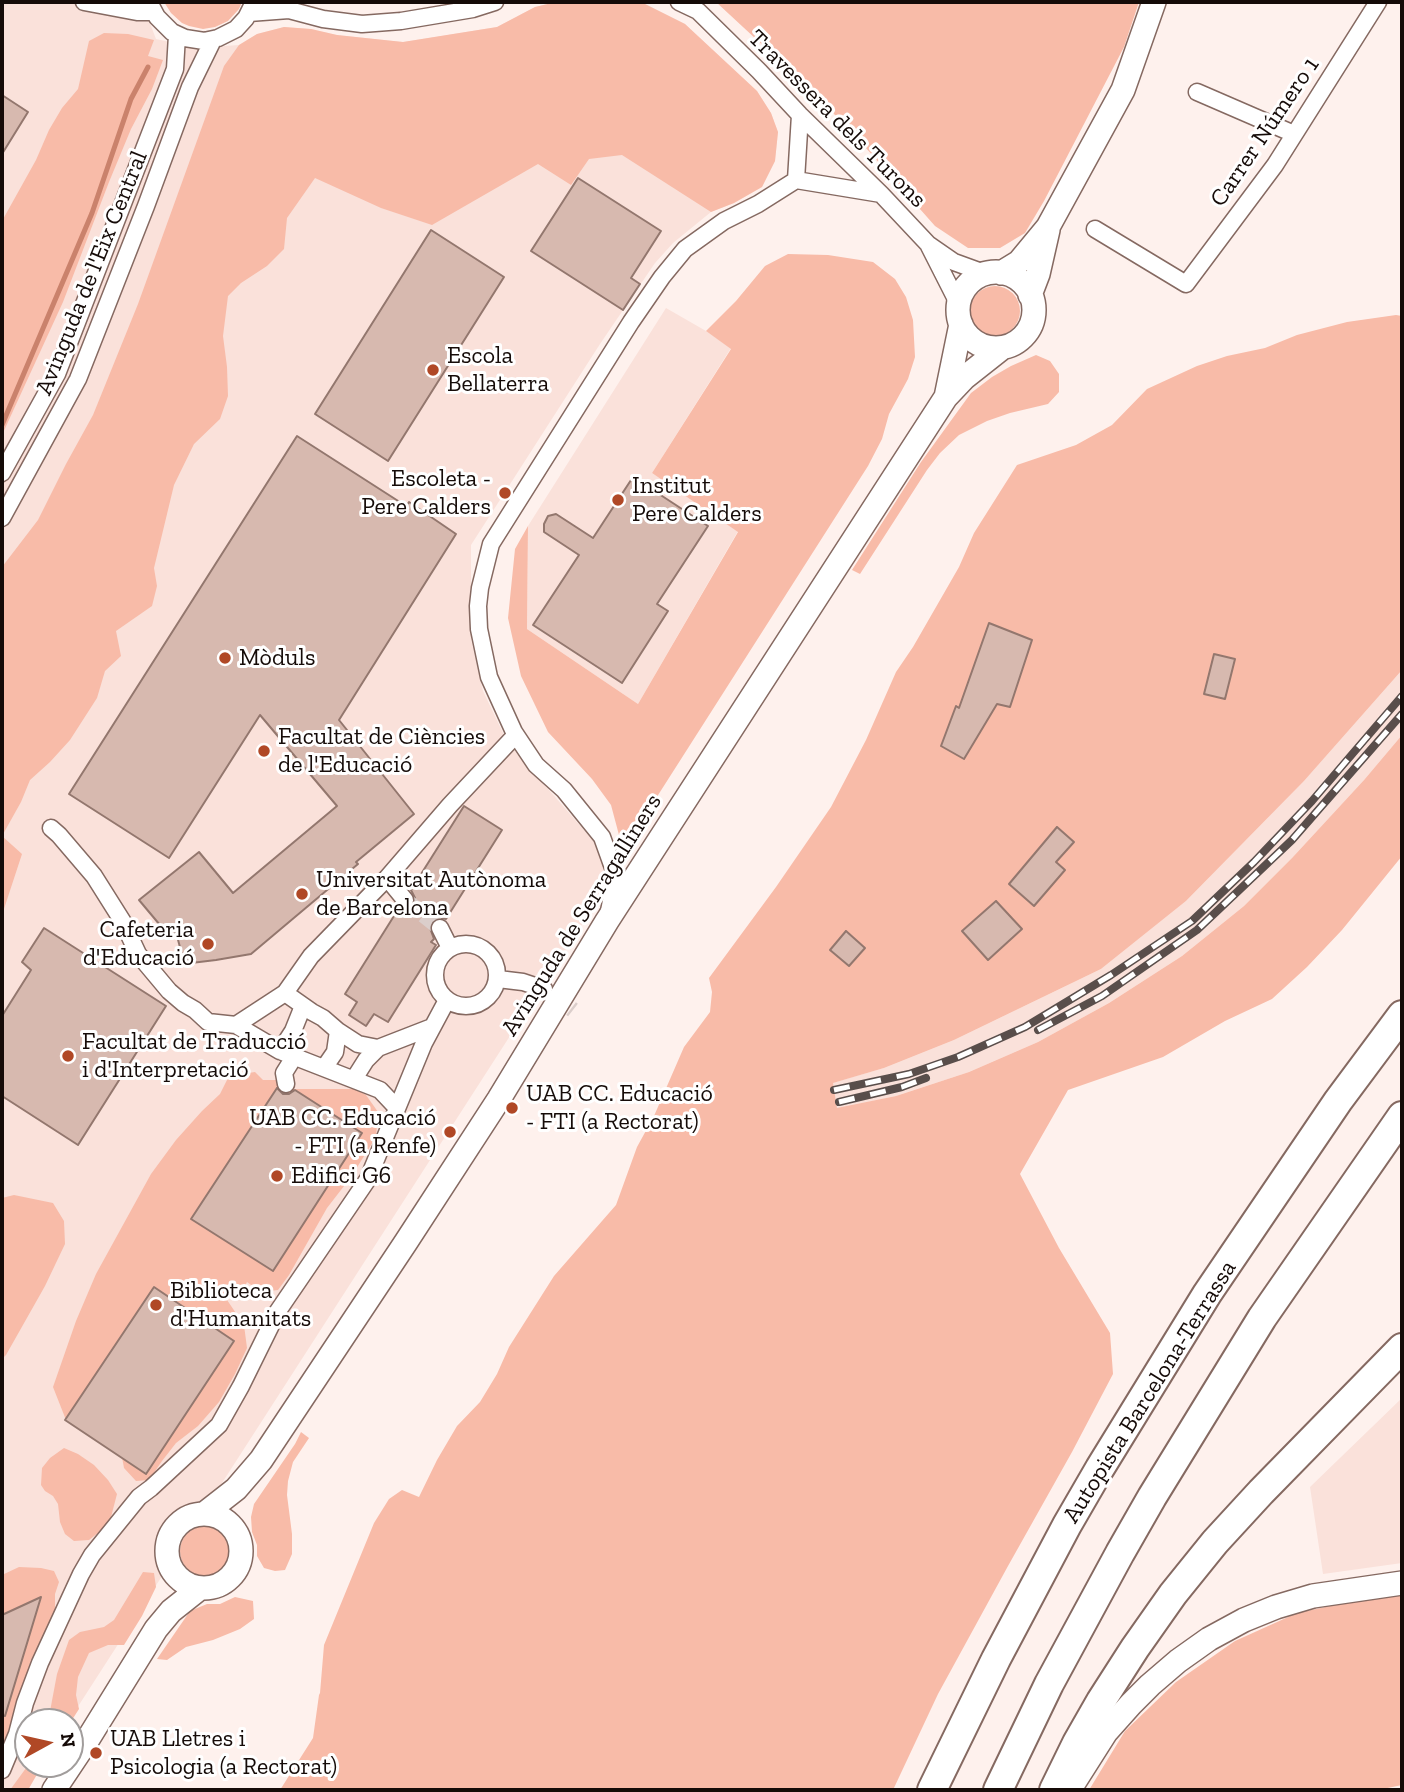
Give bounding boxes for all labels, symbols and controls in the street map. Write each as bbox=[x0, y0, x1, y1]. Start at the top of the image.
street label: Travessera dels Turons bbox=[742, 24, 932, 214]
street label: Carrer Número 1 bbox=[1204, 52, 1326, 212]
street label: Avinguda de l'Eix Central bbox=[30, 147, 154, 399]
place label: Escola Bellaterra bbox=[447, 342, 549, 398]
marker: Escola Bellaterra bbox=[425, 362, 441, 378]
place label: Escoleta - Pere Calders bbox=[361, 465, 491, 521]
place label: Institut Pere Calders bbox=[632, 472, 762, 528]
marker: Escoleta - Pere Calders bbox=[497, 485, 513, 501]
marker: Institut Pere Calders bbox=[610, 492, 626, 508]
place label: Mòduls bbox=[239, 644, 315, 672]
marker: Mòduls bbox=[217, 650, 233, 666]
place label: Facultat de Ciències de l'Educació bbox=[278, 723, 485, 779]
marker: Facultat de Ciències de l'Educació bbox=[256, 743, 272, 759]
street label: Avinguda de Serragalliners bbox=[496, 789, 668, 1041]
place label: Universitat Autònoma de Barcelona bbox=[316, 866, 546, 922]
marker: Universitat Autònoma de Barcelona bbox=[294, 886, 310, 902]
place label: Cafeteria d'Educació bbox=[83, 916, 194, 972]
marker: Cafeteria d'Educació bbox=[200, 936, 216, 952]
place label: Facultat de Traducció i d'Interpretació bbox=[82, 1028, 306, 1084]
marker: Facultat de Traducció i d'Interpretació bbox=[60, 1048, 76, 1064]
place label: UAB CC. Educació - FTI (a Rectorat) bbox=[526, 1080, 713, 1136]
marker: UAB CC. Educació - FTI (a Rectorat) bbox=[504, 1100, 520, 1116]
place label: UAB CC. Educació - FTI (a Renfe) bbox=[249, 1104, 436, 1160]
marker: UAB CC. Educació - FTI (a Renfe) bbox=[442, 1124, 458, 1140]
place label: Edifici G6 bbox=[291, 1162, 391, 1190]
marker: Edifici G6 bbox=[269, 1168, 285, 1184]
street label: Autopista Barcelona-Terrassa bbox=[1057, 1255, 1243, 1529]
place label: Biblioteca d'Humanitats bbox=[170, 1277, 311, 1333]
marker: Biblioteca d'Humanitats bbox=[148, 1297, 164, 1313]
north arrow bbox=[14, 1708, 84, 1778]
place label: UAB Lletres i Psicologia (a Rectorat) bbox=[110, 1725, 337, 1781]
text: N bbox=[56, 1732, 81, 1749]
marker: UAB Lletres i Psicologia (a Rectorat) bbox=[88, 1745, 104, 1761]

